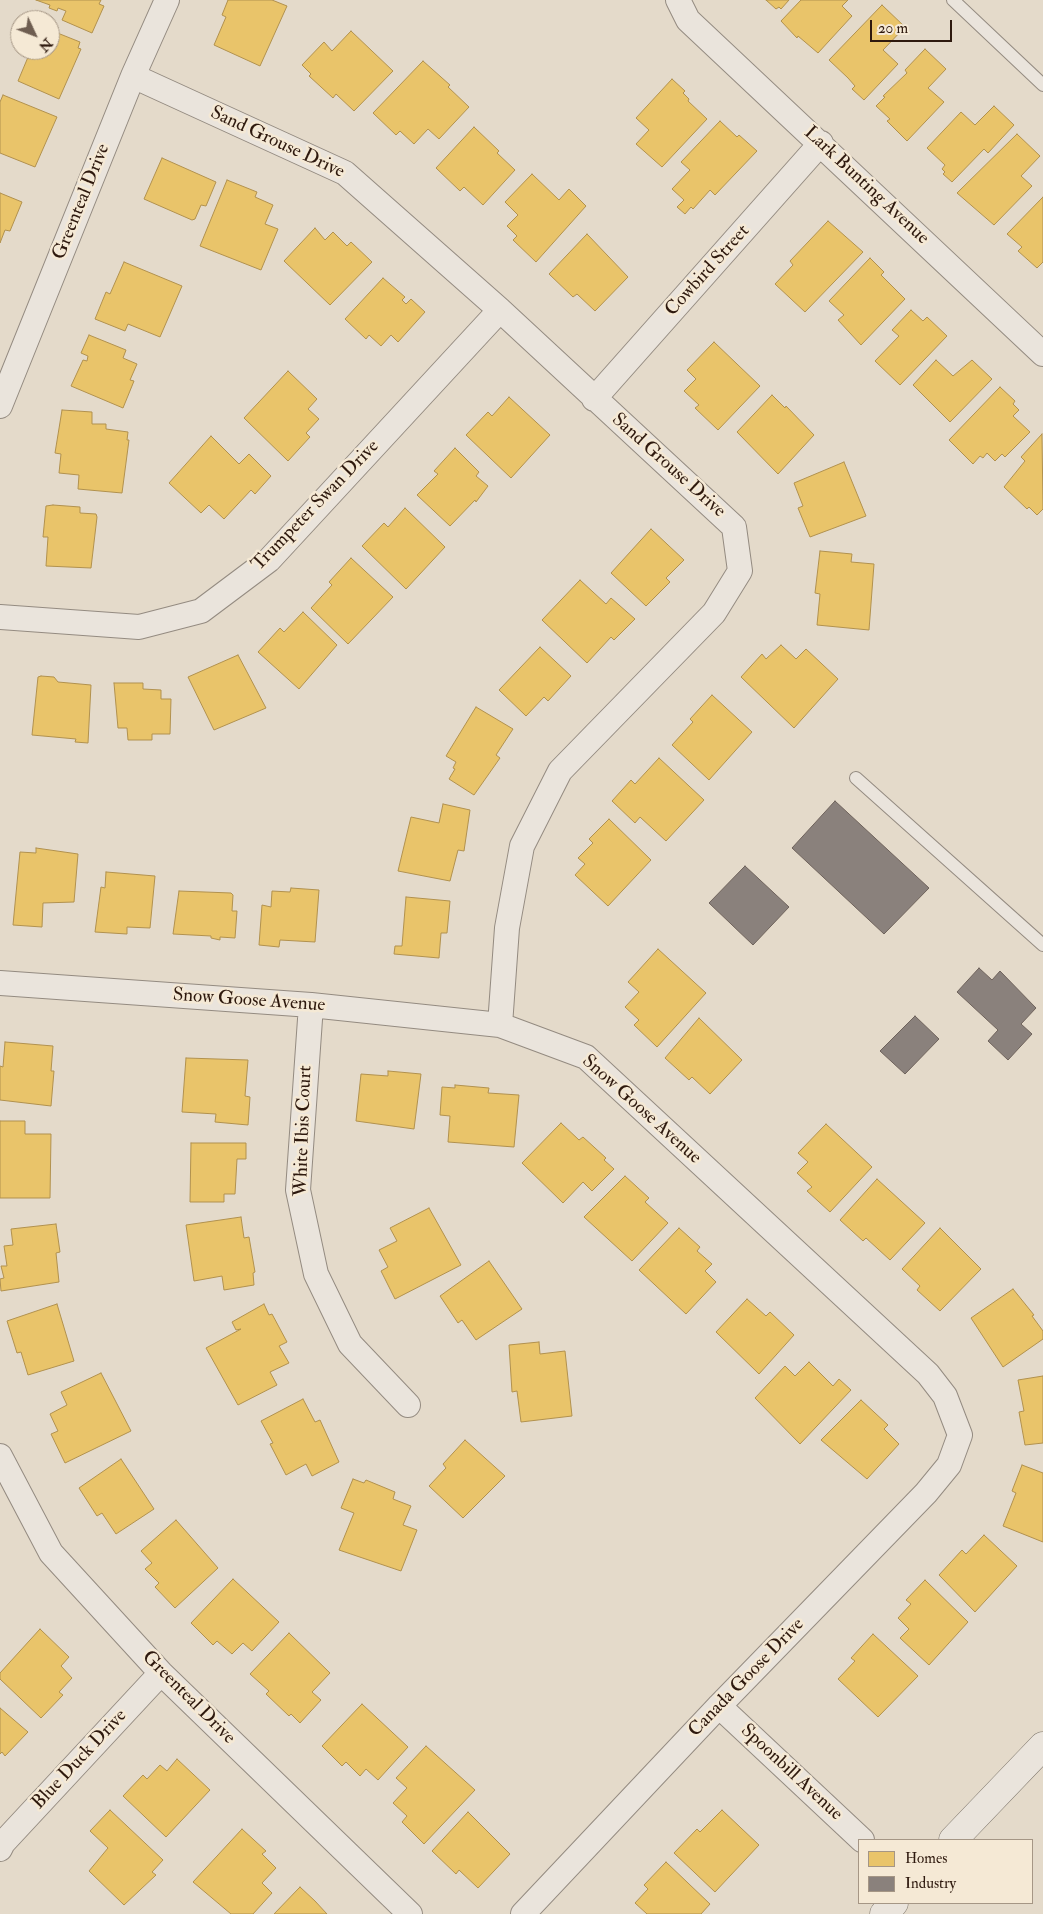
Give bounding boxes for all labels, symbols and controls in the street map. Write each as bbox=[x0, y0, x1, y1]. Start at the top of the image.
north arrow bbox=[10, 10, 60, 60]
scale bar bbox=[873, 10, 956, 42]
text: 20 m bbox=[878, 19, 908, 38]
text: N bbox=[35, 34, 56, 55]
street label: Sand Grouse Drive bbox=[206, 102, 348, 184]
street label: Lark Bunting Avenue bbox=[799, 122, 933, 250]
street label: Greenteal Drive bbox=[48, 141, 116, 263]
street label: Cowbird Street bbox=[661, 221, 755, 321]
street label: Sand Grouse Drive bbox=[606, 409, 730, 523]
street label: Trumpeter Swan Drive bbox=[248, 436, 384, 576]
street label: Snow Goose Avenue bbox=[172, 984, 326, 1018]
street label: Snow Goose Avenue bbox=[577, 1050, 705, 1170]
street label: White Ibis Court bbox=[290, 1065, 318, 1197]
street label: Canada Goose Drive bbox=[684, 1614, 810, 1742]
street label: Greenteal Drive bbox=[137, 1647, 239, 1749]
street label: Blue Duck Drive bbox=[28, 1705, 132, 1815]
street label: Spoonbill Avenue bbox=[735, 1720, 847, 1826]
legend bbox=[858, 1839, 1033, 1904]
text: Homes bbox=[905, 1849, 947, 1868]
text: Industry bbox=[905, 1874, 956, 1893]

